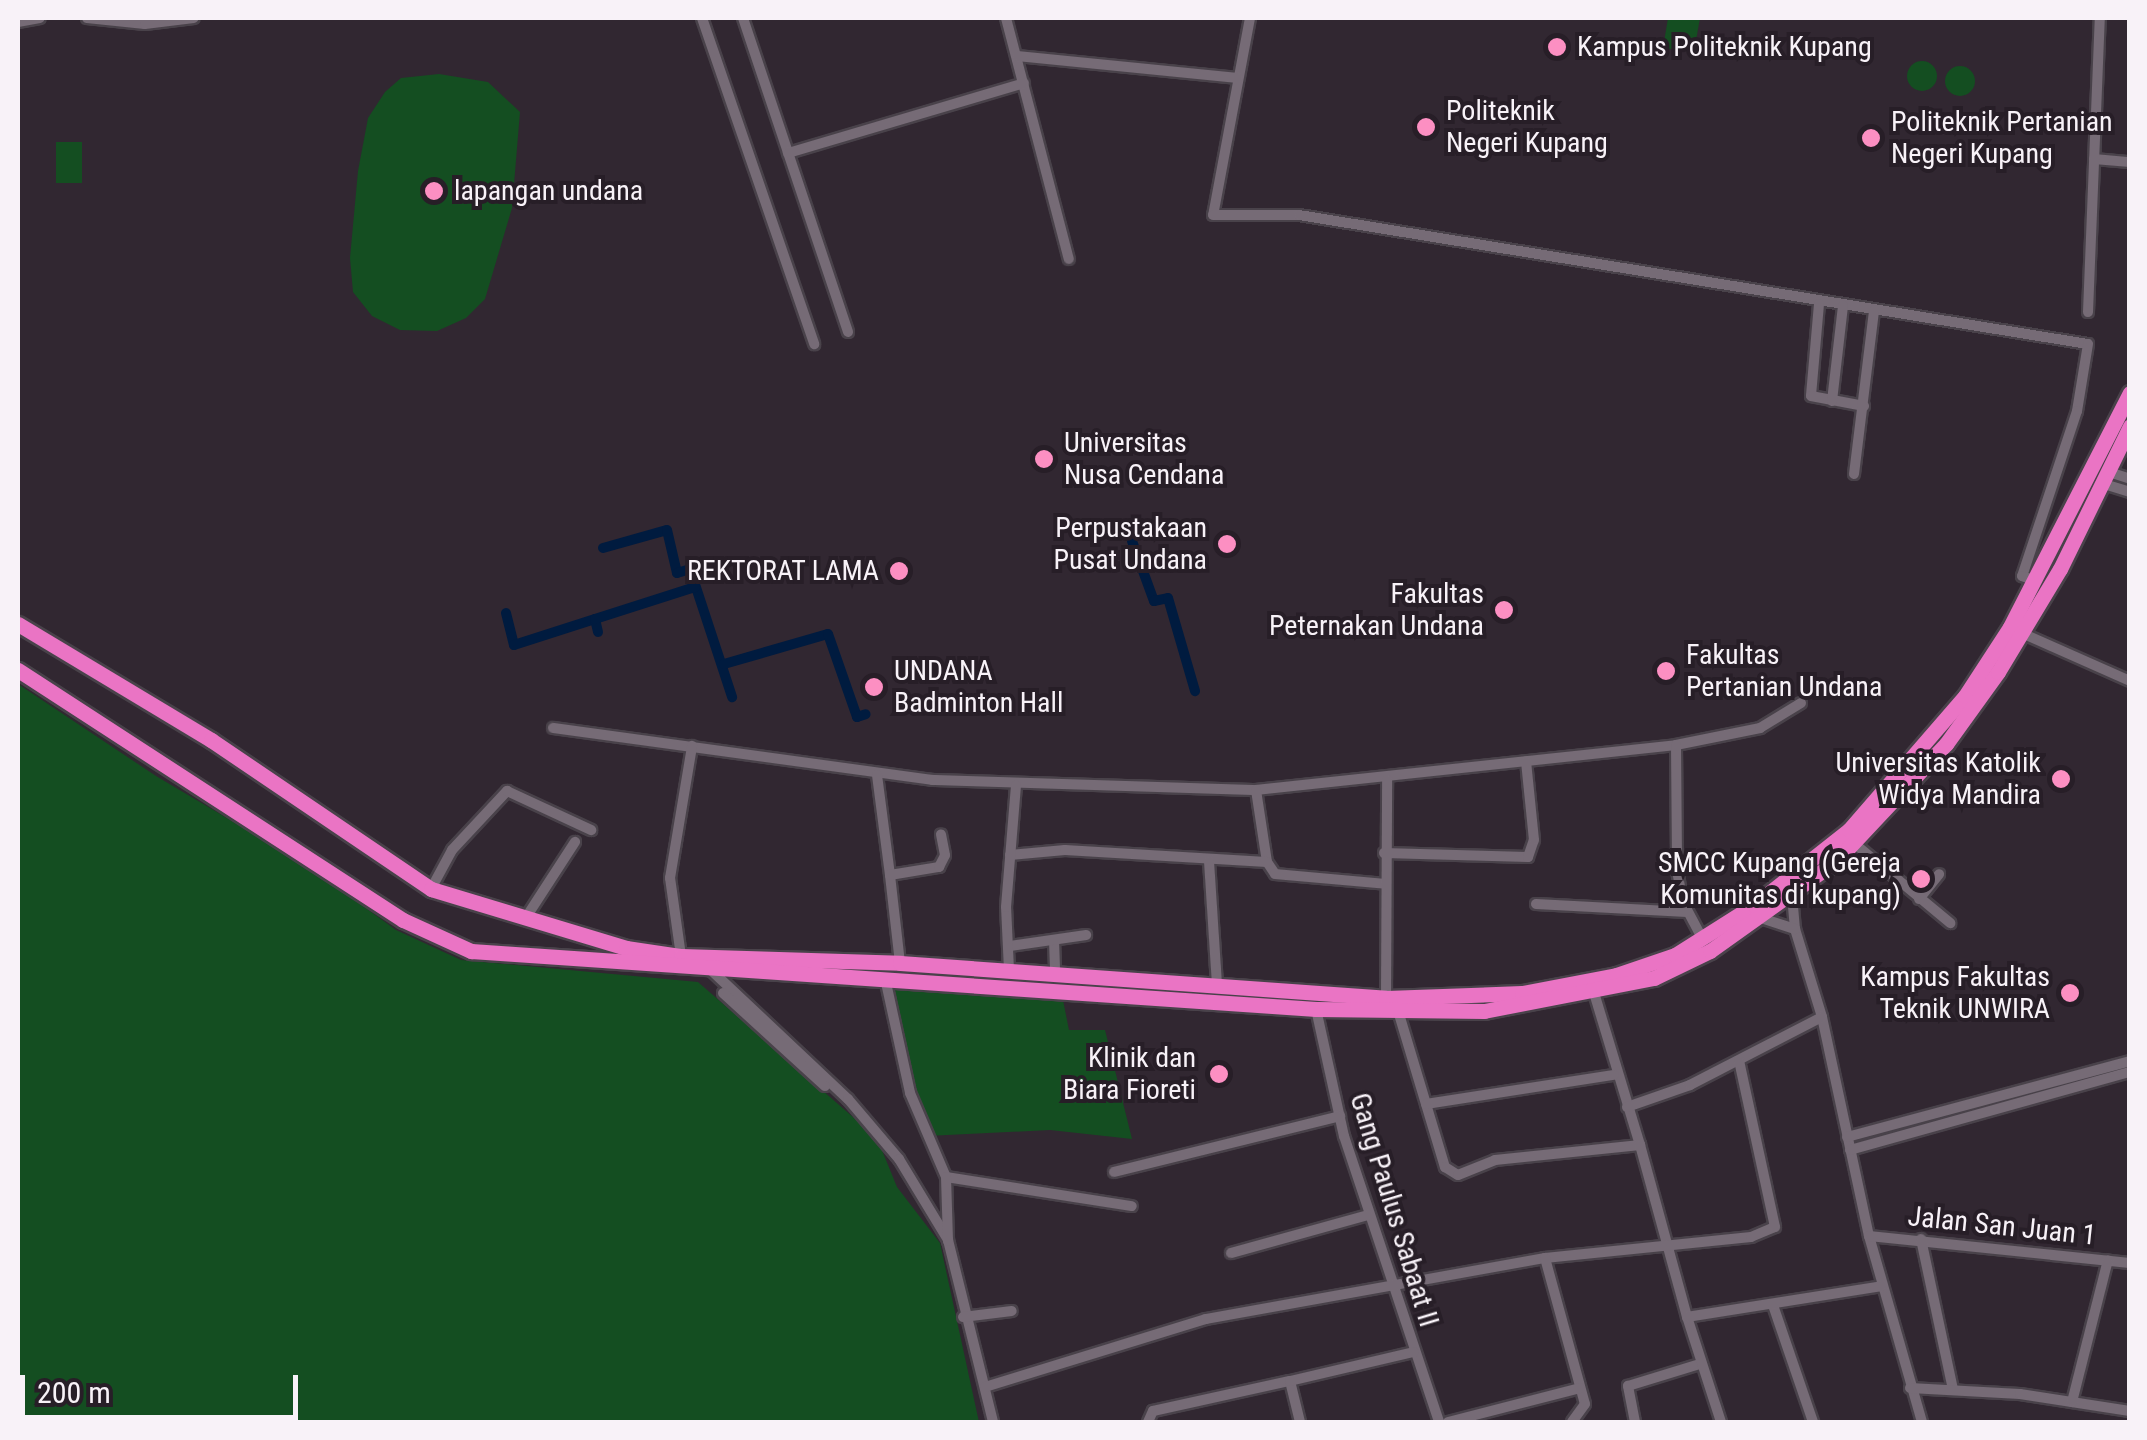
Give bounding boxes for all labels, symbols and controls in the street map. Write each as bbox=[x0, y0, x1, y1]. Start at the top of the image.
place label: Kampus Politeknik Kupang bbox=[1577, 30, 1872, 64]
marker: Kampus Politeknik Kupang bbox=[1546, 36, 1568, 58]
place label: Politeknik Negeri Kupang bbox=[1446, 94, 1608, 160]
place label: Politeknik Pertanian Negeri Kupang bbox=[1891, 105, 2113, 171]
marker: Politeknik Negeri Kupang bbox=[1415, 116, 1437, 138]
marker: Politeknik Pertanian Negeri Kupang bbox=[1860, 127, 1882, 149]
place label: lapangan undana bbox=[454, 174, 643, 208]
marker: lapangan undana bbox=[423, 180, 445, 202]
place label: Universitas Nusa Cendana bbox=[1064, 426, 1224, 492]
marker: Universitas Nusa Cendana bbox=[1033, 448, 1055, 470]
place label: Perpustakaan Pusat Undana bbox=[1053, 511, 1207, 577]
marker: Perpustakaan Pusat Undana bbox=[1216, 533, 1238, 555]
place label: REKTORAT LAMA bbox=[686, 554, 879, 588]
marker: REKTORAT LAMA bbox=[888, 560, 910, 582]
place label: Fakultas Peternakan Undana bbox=[1269, 577, 1484, 643]
marker: Fakultas Peternakan Undana bbox=[1493, 599, 1515, 621]
place label: Fakultas Pertanian Undana bbox=[1686, 638, 1882, 704]
place label: UNDANA Badminton Hall bbox=[894, 654, 1063, 720]
marker: Fakultas Pertanian Undana bbox=[1655, 660, 1677, 682]
marker: UNDANA Badminton Hall bbox=[863, 676, 885, 698]
place label: Universitas Katolik Widya Mandira bbox=[1836, 746, 2041, 812]
marker: Universitas Katolik Widya Mandira bbox=[2050, 768, 2072, 790]
place label: SMCC Kupang (Gereja Komunitas di kupang) bbox=[1658, 846, 1901, 912]
marker: SMCC Kupang (Gereja Komunitas di kupang) bbox=[1910, 868, 1932, 890]
place label: Kampus Fakultas Teknik UNWIRA bbox=[1860, 960, 2050, 1026]
marker: Kampus Fakultas Teknik UNWIRA bbox=[2059, 982, 2081, 1004]
place label: Klinik dan Biara Fioreti bbox=[1063, 1041, 1196, 1107]
marker: Klinik dan Biara Fioreti bbox=[1206, 1061, 1232, 1087]
street label: Gang Paulus Sabaat II bbox=[1342, 1089, 1446, 1331]
street label: Jalan San Juan 1 bbox=[1906, 1199, 2098, 1253]
scale bar bbox=[25, 1355, 302, 1417]
text: 200 m bbox=[37, 1375, 111, 1410]

